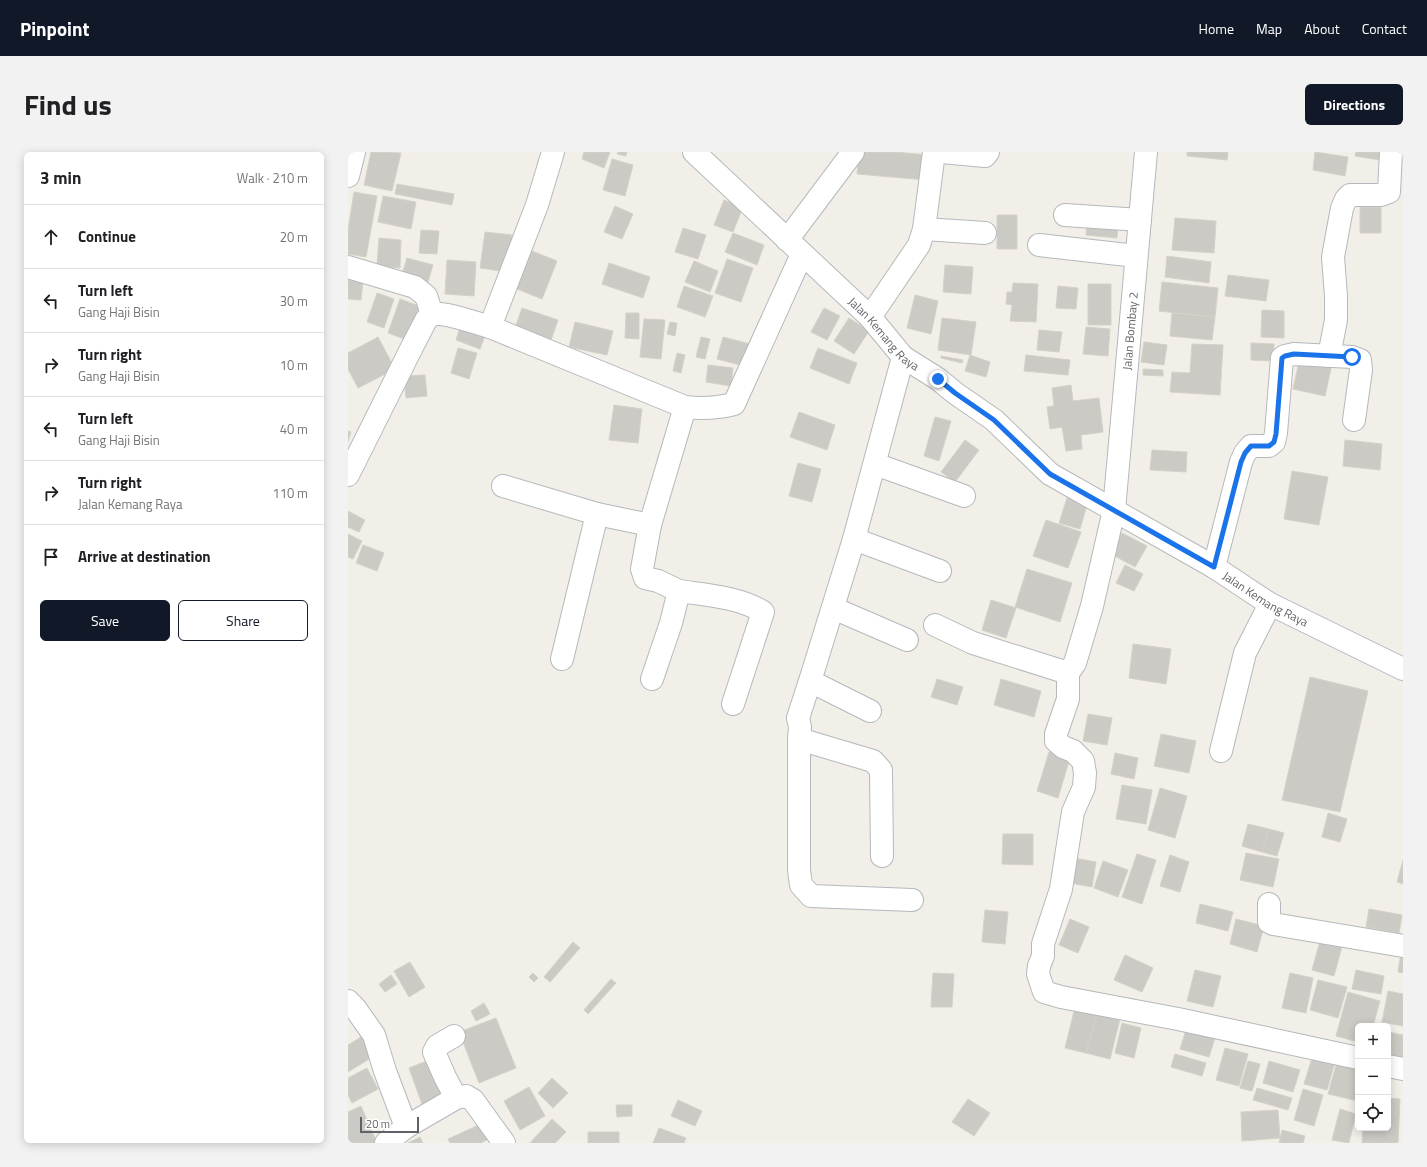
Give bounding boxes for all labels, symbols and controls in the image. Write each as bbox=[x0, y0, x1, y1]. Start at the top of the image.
text: Pinpoint bbox=[20, 14, 89, 43]
text: Home bbox=[1199, 18, 1234, 39]
text: Map bbox=[1256, 18, 1282, 39]
text: About bbox=[1304, 18, 1340, 39]
text: Contact bbox=[1362, 18, 1407, 39]
text: Find us bbox=[24, 83, 112, 126]
button: Directions bbox=[1305, 84, 1403, 125]
text: 3 min bbox=[40, 165, 81, 191]
text: Walk · 210 m bbox=[237, 168, 308, 188]
text: Continue bbox=[78, 225, 136, 248]
icon: ahead bbox=[40, 226, 62, 248]
text: 20 m bbox=[280, 227, 308, 247]
text: Turn left bbox=[78, 279, 133, 302]
icon: left bbox=[40, 290, 62, 312]
text: 30 m bbox=[280, 291, 308, 311]
street label: Jalan Bombay 2 bbox=[1117, 291, 1143, 371]
street label: Jalan Kemang Raya bbox=[844, 292, 923, 375]
text: Gang Haji Bisin bbox=[78, 302, 160, 322]
text: Turn right bbox=[78, 343, 142, 366]
route start bbox=[1343, 348, 1361, 366]
icon: right bbox=[40, 354, 62, 376]
text: 10 m bbox=[280, 355, 308, 375]
text: Gang Haji Bisin bbox=[78, 366, 160, 386]
route end bbox=[929, 370, 947, 388]
text: Turn left bbox=[78, 407, 133, 430]
icon: left bbox=[40, 418, 62, 440]
text: 40 m bbox=[280, 419, 308, 439]
text: Gang Haji Bisin bbox=[78, 430, 160, 450]
text: Turn right bbox=[78, 471, 142, 494]
icon: right bbox=[40, 482, 62, 504]
text: 110 m bbox=[272, 483, 308, 503]
text: Jalan Kemang Raya bbox=[78, 494, 182, 514]
text: Arrive at destination bbox=[78, 545, 211, 568]
icon: arrive bbox=[40, 546, 62, 568]
street label: Jalan Kemang Raya bbox=[1219, 566, 1312, 631]
button: Save bbox=[40, 600, 170, 641]
button: Share bbox=[178, 600, 308, 641]
map controls bbox=[1355, 1023, 1391, 1131]
button: + bbox=[1355, 1023, 1391, 1059]
button: − bbox=[1355, 1059, 1391, 1095]
button: locate bbox=[1355, 1095, 1391, 1131]
scale bar bbox=[360, 1115, 419, 1134]
text: 20 m bbox=[366, 1116, 390, 1132]

